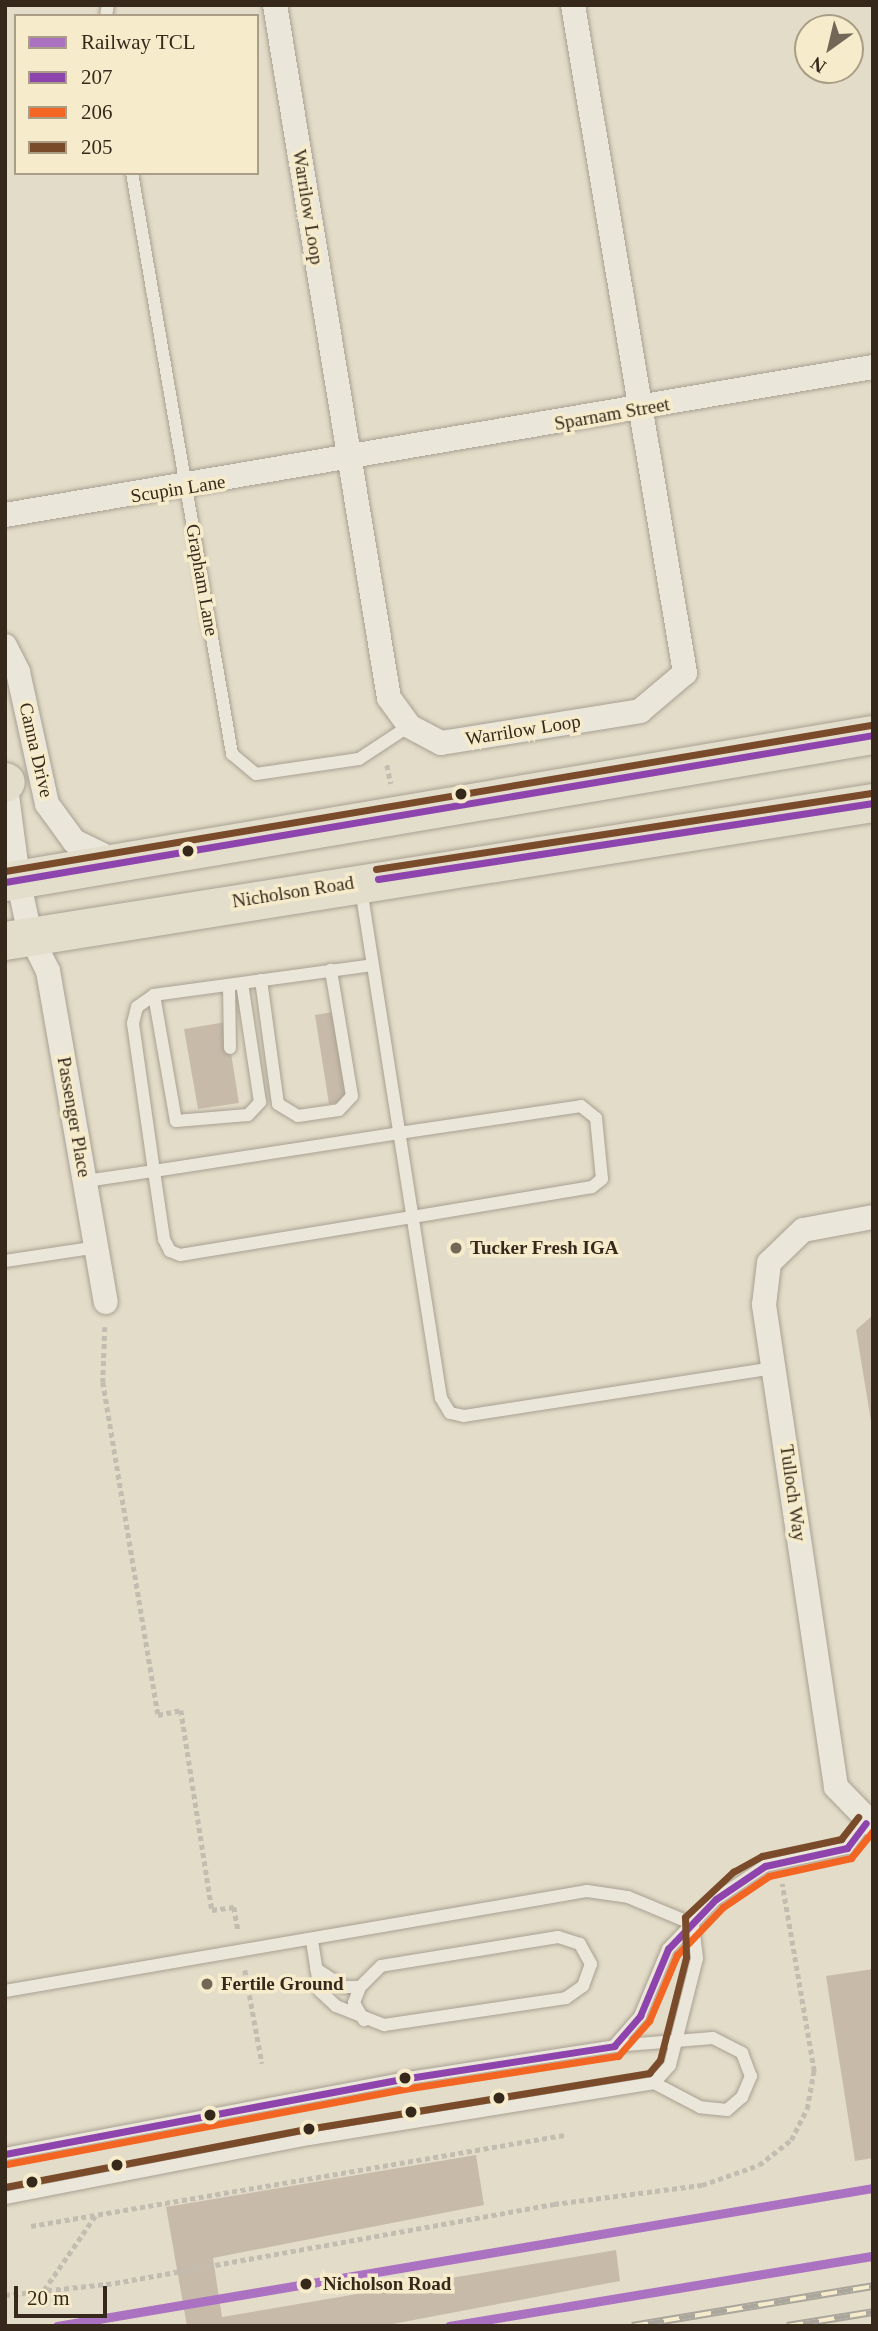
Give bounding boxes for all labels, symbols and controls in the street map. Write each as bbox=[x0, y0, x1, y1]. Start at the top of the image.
legend bbox=[14, 14, 259, 175]
north arrow bbox=[794, 14, 864, 84]
text: Railway TCL bbox=[81, 30, 196, 54]
text: N bbox=[807, 53, 830, 78]
text: 207 bbox=[81, 65, 113, 89]
text: 206 bbox=[81, 100, 113, 124]
text: 205 bbox=[81, 135, 113, 159]
street label: Warrilow Loop bbox=[288, 148, 328, 266]
street label: Sparnam Street bbox=[553, 393, 671, 435]
street label: Scupin Lane bbox=[129, 470, 227, 508]
street label: Grapham Lane bbox=[181, 522, 223, 638]
street label: Canna Drive bbox=[14, 700, 58, 800]
street label: Warrilow Loop bbox=[464, 710, 582, 750]
unlabelled marker bbox=[454, 787, 468, 801]
unlabelled marker bbox=[181, 844, 195, 858]
street label: Nicholson Road bbox=[230, 871, 356, 913]
street label: Passenger Place bbox=[52, 1055, 96, 1179]
place label: Tucker Fresh IGA bbox=[470, 1237, 619, 1259]
marker: Tucker Fresh IGA bbox=[448, 1240, 464, 1256]
street label: Tulloch Way bbox=[775, 1443, 811, 1543]
place label: Fertile Ground bbox=[221, 1973, 344, 1995]
marker: Fertile Ground bbox=[199, 1976, 215, 1992]
unlabelled marker bbox=[398, 2071, 412, 2085]
unlabelled marker bbox=[492, 2091, 506, 2105]
unlabelled marker bbox=[404, 2105, 418, 2119]
unlabelled marker bbox=[203, 2108, 217, 2122]
unlabelled marker bbox=[302, 2122, 316, 2136]
unlabelled marker bbox=[110, 2158, 124, 2172]
unlabelled marker bbox=[25, 2175, 39, 2189]
scale bar bbox=[18, 2272, 110, 2316]
marker: Nicholson Road bbox=[295, 2273, 317, 2295]
place label: Nicholson Road bbox=[323, 2273, 451, 2295]
text: 20 m bbox=[27, 2286, 70, 2310]

